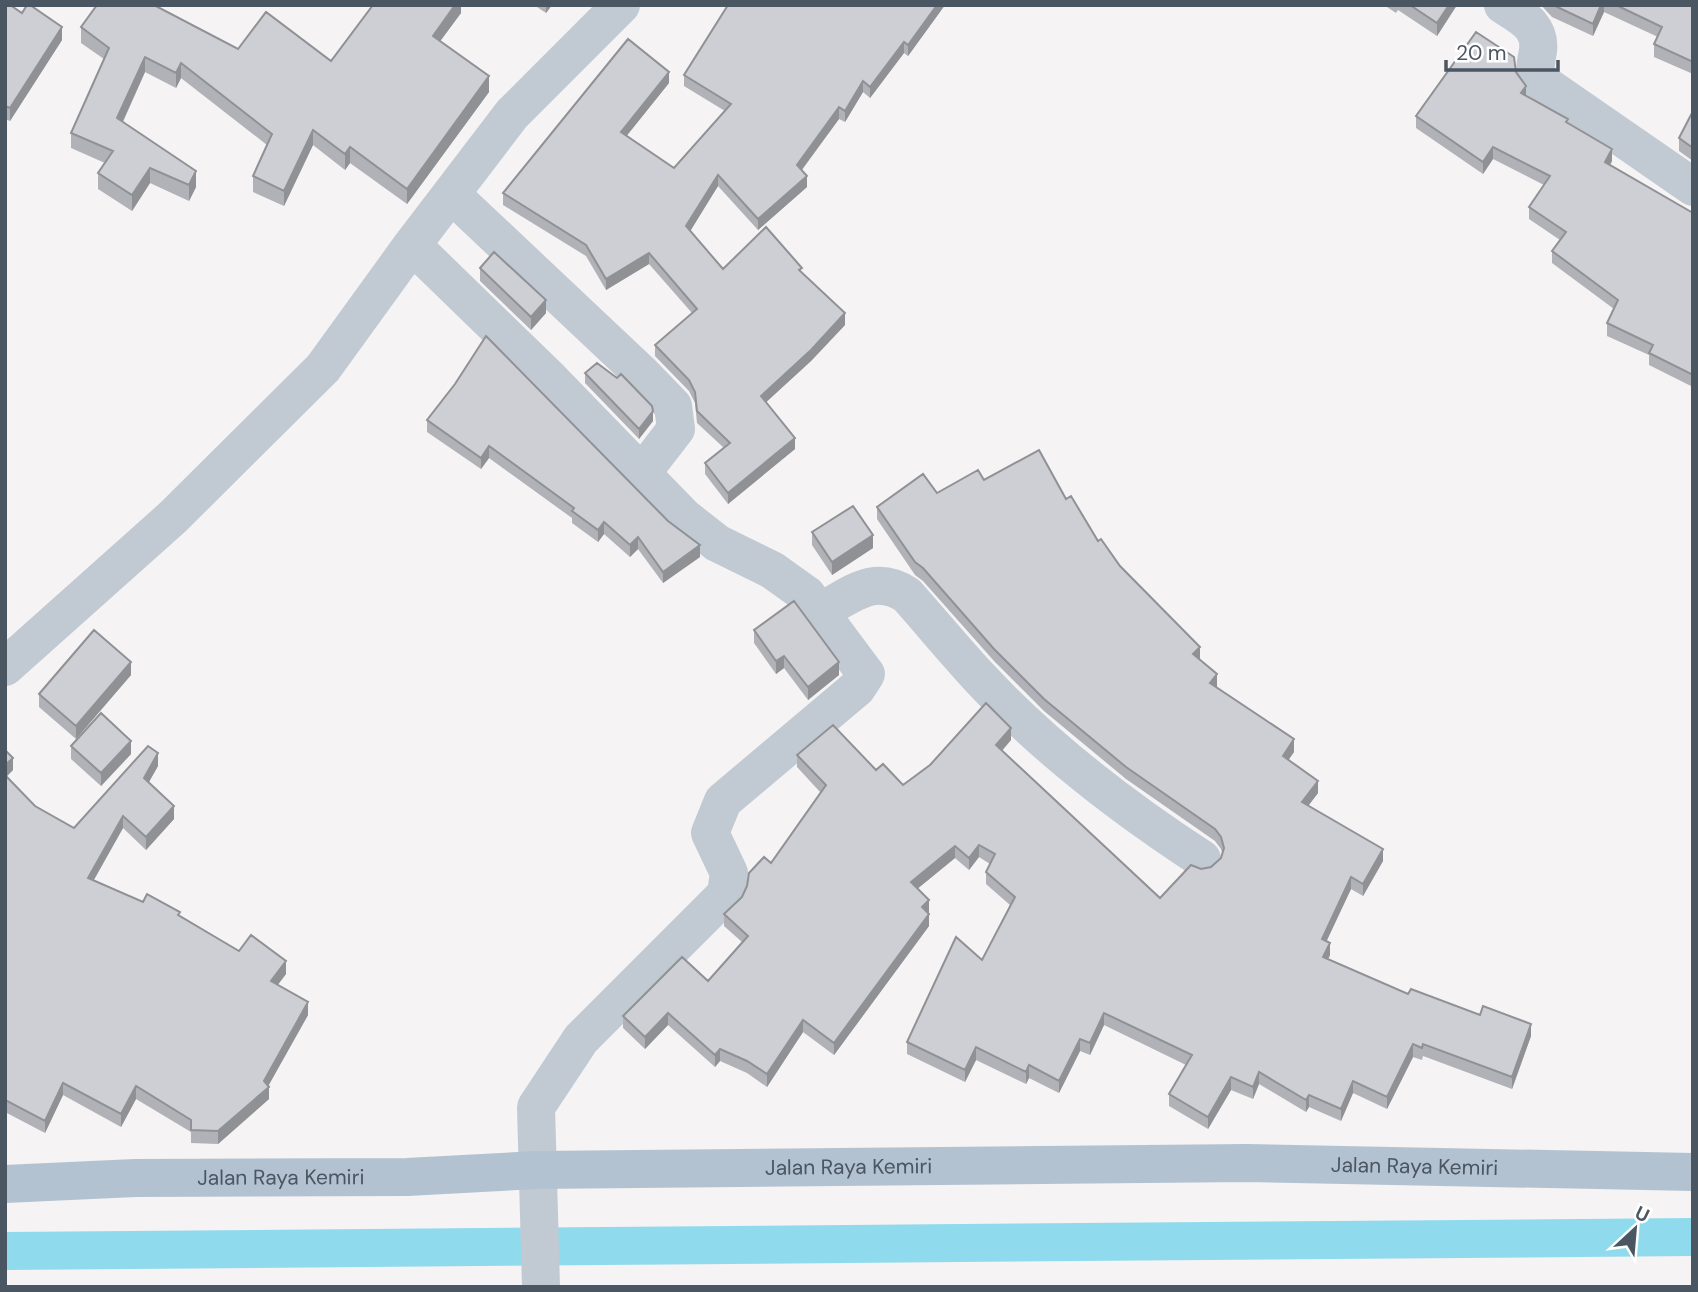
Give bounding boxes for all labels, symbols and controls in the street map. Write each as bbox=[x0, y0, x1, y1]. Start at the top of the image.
scale bar bbox=[1446, 28, 1558, 72]
text: 20 m bbox=[1456, 39, 1507, 67]
street label: Jalan Raya Kemiri bbox=[1331, 1151, 1498, 1182]
street label: Jalan Raya Kemiri bbox=[765, 1152, 932, 1182]
street label: Jalan Raya Kemiri bbox=[197, 1163, 365, 1192]
north arrow bbox=[1600, 1194, 1670, 1264]
text: U bbox=[1631, 1200, 1654, 1228]

